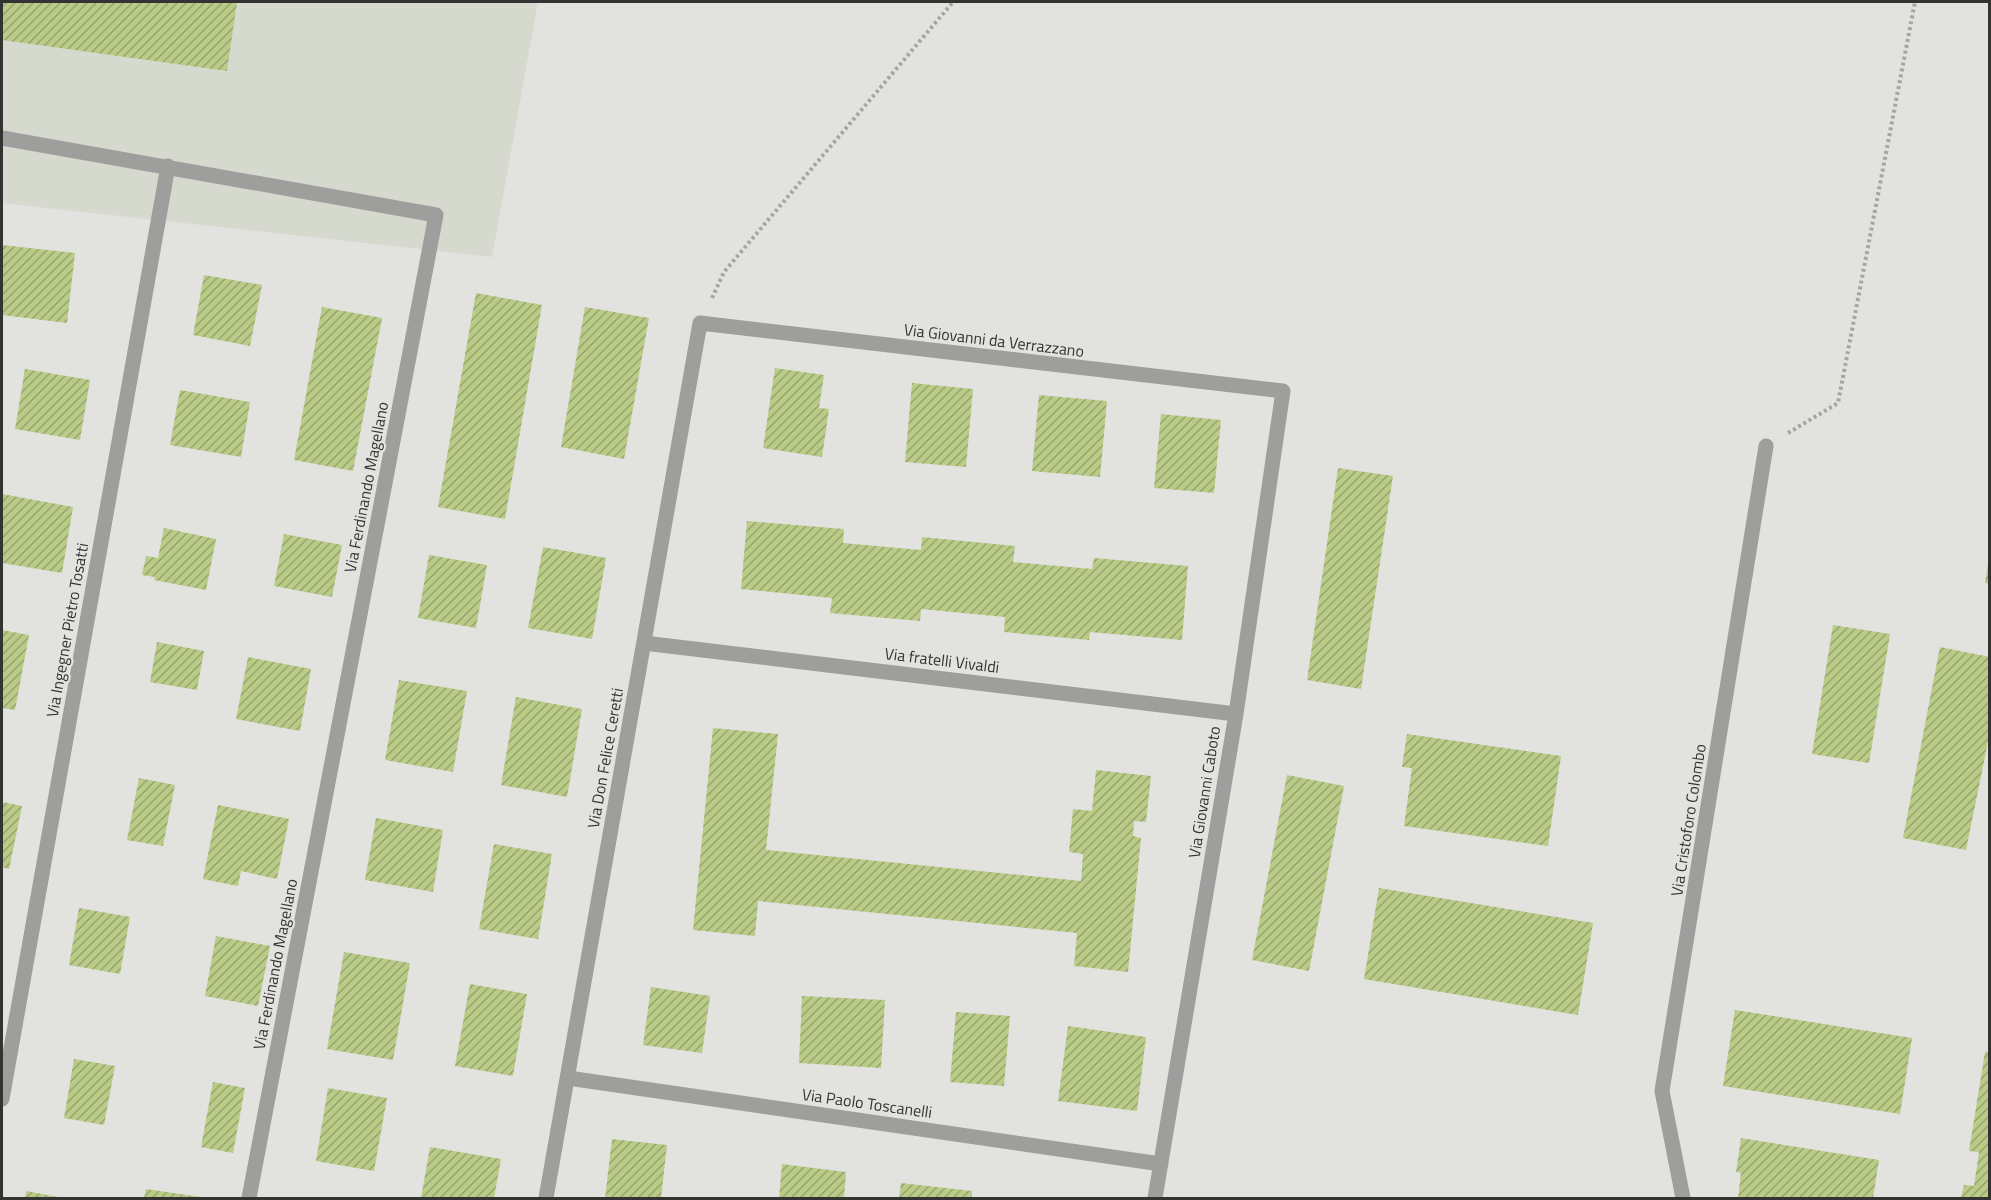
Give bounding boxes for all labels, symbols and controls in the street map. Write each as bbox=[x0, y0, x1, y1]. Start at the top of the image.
street label: Via Giovanni da Verrazzano bbox=[903, 317, 1085, 363]
street label: Via Ferdinando Magellano bbox=[338, 399, 394, 575]
street label: Via Ingegner Pietro Tosatti bbox=[40, 541, 94, 719]
street label: Via fratelli Vivaldi bbox=[883, 641, 1001, 679]
street label: Via Don Felice Ceretti bbox=[581, 686, 629, 830]
street label: Via Giovanni Caboto bbox=[1182, 724, 1226, 860]
street label: Via Cristoforo Colombo bbox=[1664, 742, 1712, 898]
street label: Via Ferdinando Magellano bbox=[247, 876, 303, 1052]
street label: Via Paolo Toscanelli bbox=[800, 1082, 934, 1124]

